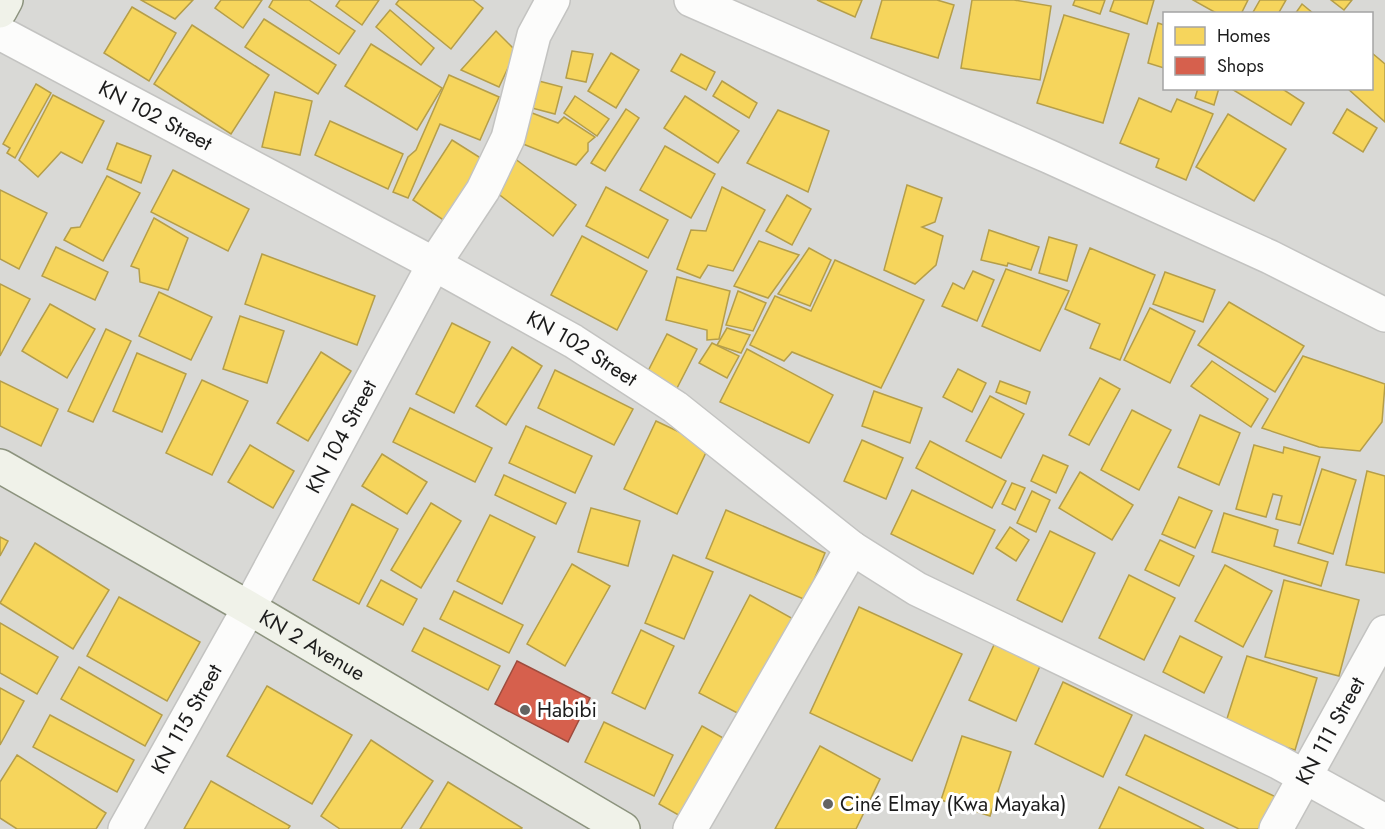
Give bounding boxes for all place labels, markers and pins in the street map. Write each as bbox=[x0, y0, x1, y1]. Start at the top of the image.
place label: Habibi bbox=[537, 695, 597, 725]
marker: Habibi bbox=[518, 703, 532, 717]
place label: Ciné Elmay (Kwa Mayaka) bbox=[840, 789, 1066, 819]
marker: Ciné Elmay (Kwa Mayaka) bbox=[821, 797, 835, 811]

